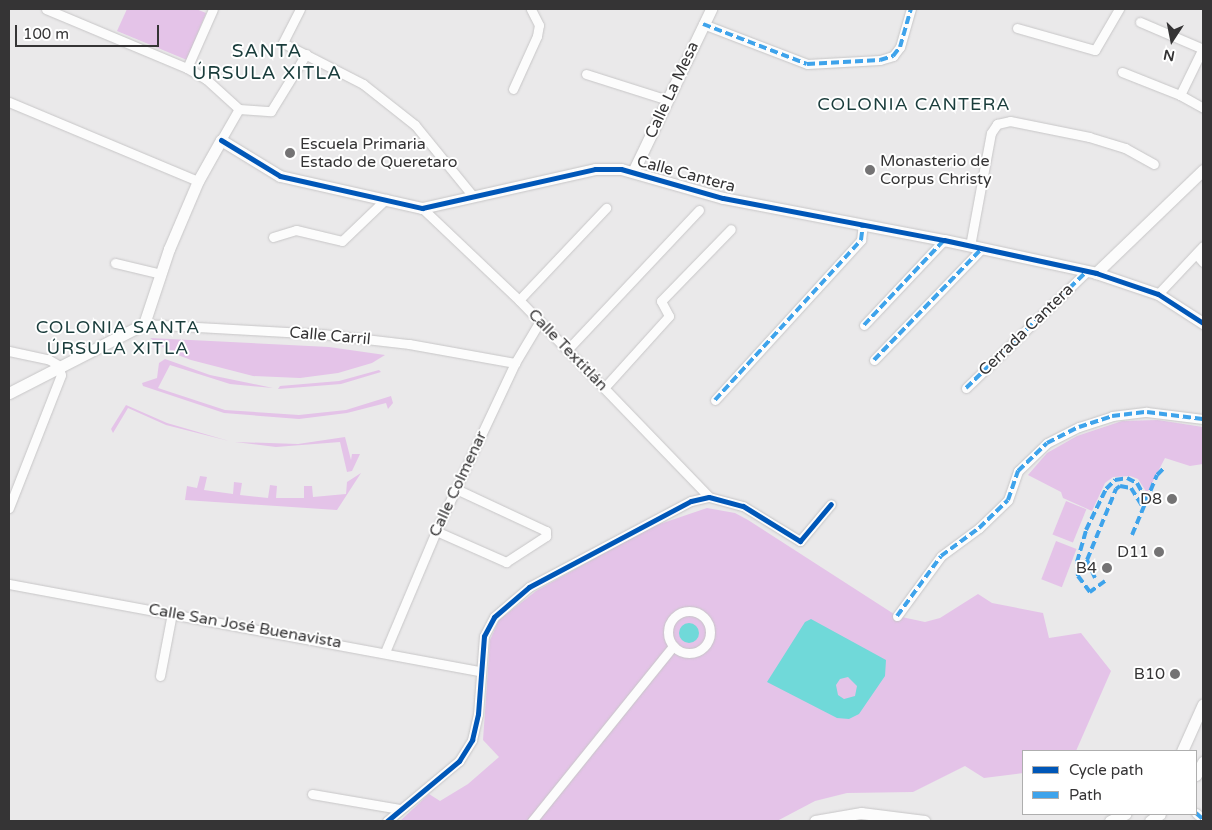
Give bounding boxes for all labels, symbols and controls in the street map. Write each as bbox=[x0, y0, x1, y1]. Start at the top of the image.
scale bar bbox=[18, 15, 161, 47]
north arrow bbox=[1147, 15, 1197, 65]
text: 100 m bbox=[23, 25, 69, 43]
street label: Calle La Mesa bbox=[641, 39, 703, 141]
district label: SANTA ÚRSULA XITLA bbox=[190, 41, 344, 85]
text: N bbox=[1162, 46, 1176, 65]
district label: COLONIA CANTERA bbox=[815, 93, 1013, 115]
place label: Escuela Primaria Estado de Queretaro bbox=[300, 134, 457, 172]
marker: Escuela Primaria Estado de Queretaro bbox=[284, 147, 296, 159]
place label: Monasterio de Corpus Christy bbox=[880, 151, 992, 189]
street label: Calle Cantera bbox=[635, 152, 737, 196]
marker: Monasterio de Corpus Christy bbox=[864, 164, 876, 176]
street label: Cerrada Cantera bbox=[975, 280, 1077, 380]
street label: Calle Textitlán bbox=[524, 305, 612, 395]
district label: COLONIA SANTA ÚRSULA XITLA bbox=[34, 317, 202, 359]
street label: Calle Carril bbox=[289, 323, 371, 349]
street label: Calle Colmenar bbox=[425, 428, 491, 540]
place label: D8 bbox=[1140, 489, 1162, 509]
marker: D8 bbox=[1166, 493, 1178, 505]
place label: D11 bbox=[1117, 542, 1149, 562]
marker: D11 bbox=[1153, 546, 1165, 558]
place label: B4 bbox=[1076, 558, 1097, 578]
marker: B4 bbox=[1101, 562, 1113, 574]
street label: Calle San José Buenavista bbox=[147, 600, 343, 652]
place label: B10 bbox=[1134, 664, 1165, 684]
marker: B10 bbox=[1169, 668, 1181, 680]
legend bbox=[1022, 750, 1197, 815]
text: Cycle path bbox=[1069, 761, 1143, 779]
text: Path bbox=[1069, 786, 1102, 804]

